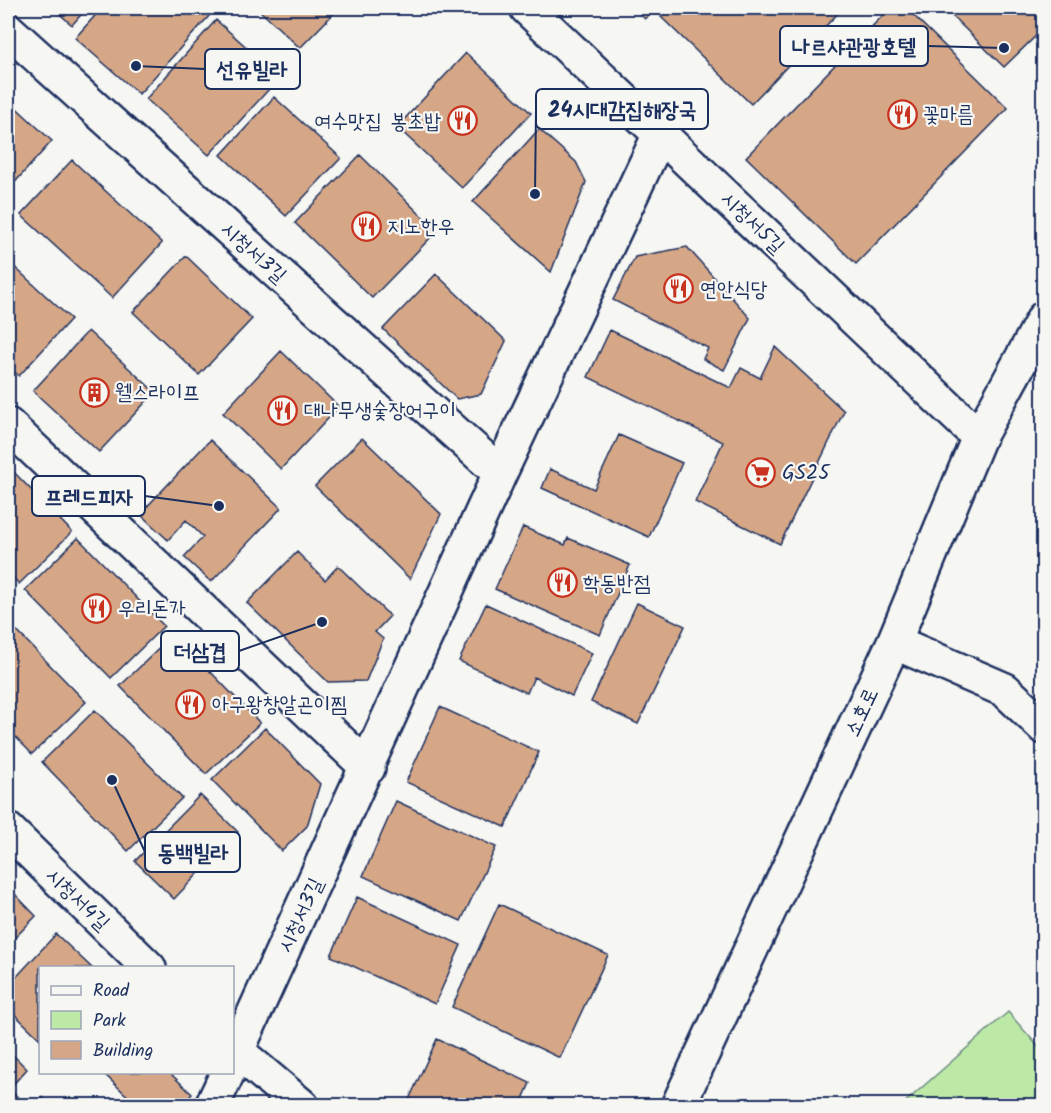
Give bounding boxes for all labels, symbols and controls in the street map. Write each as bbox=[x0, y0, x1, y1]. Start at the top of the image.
callout: 나르샤관광호텔 bbox=[780, 26, 928, 66]
text: 나르샤관광호텔 bbox=[792, 31, 916, 66]
callout: 선유빌라 bbox=[205, 49, 300, 89]
text: 선유빌라 bbox=[216, 54, 288, 89]
callout: 24시대감집해장국 bbox=[536, 89, 708, 129]
text: 24시대감집해장국 bbox=[548, 94, 696, 129]
restaurant icon: 꽃마름 bbox=[886, 98, 918, 130]
place label: 꽃마름 bbox=[923, 99, 974, 132]
restaurant icon: 여수맛집 봉초밥 bbox=[446, 105, 478, 137]
place label: 여수맛집 봉초밥 bbox=[314, 106, 441, 139]
street label: 시청서5길 bbox=[712, 184, 792, 262]
restaurant icon: 지노한우 bbox=[350, 210, 382, 242]
place label: 지노한우 bbox=[387, 211, 455, 244]
street label: 시청서3길 bbox=[212, 214, 294, 292]
restaurant icon: 연안식당 bbox=[663, 273, 695, 305]
place label: 연안식당 bbox=[700, 274, 768, 307]
building icon: 웰스라이프 bbox=[78, 376, 110, 408]
place label: 웰스라이프 bbox=[115, 377, 200, 410]
restaurant icon: 대나무생숯장어구이 bbox=[267, 394, 299, 426]
place label: 대나무생숯장어구이 bbox=[304, 395, 456, 428]
supermarket icon: GS25 bbox=[745, 456, 777, 488]
place label: GS25 bbox=[782, 457, 831, 490]
callout: 프레드피자 bbox=[32, 476, 145, 516]
text: 프레드피자 bbox=[45, 481, 134, 516]
restaurant icon: 학동반점 bbox=[546, 567, 578, 599]
place label: 학동반점 bbox=[583, 568, 651, 601]
restaurant icon: 우리돈가 bbox=[81, 592, 113, 624]
place label: 우리돈가 bbox=[118, 593, 186, 626]
callout: 더삼겹 bbox=[161, 631, 239, 671]
text: 더삼겹 bbox=[173, 636, 227, 671]
street label: 소호로 bbox=[837, 683, 888, 743]
restaurant icon: 아구왕창알곤이찜 bbox=[175, 688, 207, 720]
place label: 아구왕창알곤이찜 bbox=[212, 689, 347, 722]
callout: 동백빌라 bbox=[145, 832, 240, 872]
text: 동백빌라 bbox=[158, 837, 229, 872]
street label: 시청서4길 bbox=[37, 861, 117, 940]
street label: 시청서3길 bbox=[270, 873, 333, 959]
legend bbox=[39, 966, 234, 1074]
text: Road bbox=[93, 977, 130, 1006]
text: Park bbox=[93, 1007, 126, 1036]
text: Building bbox=[93, 1037, 153, 1066]

